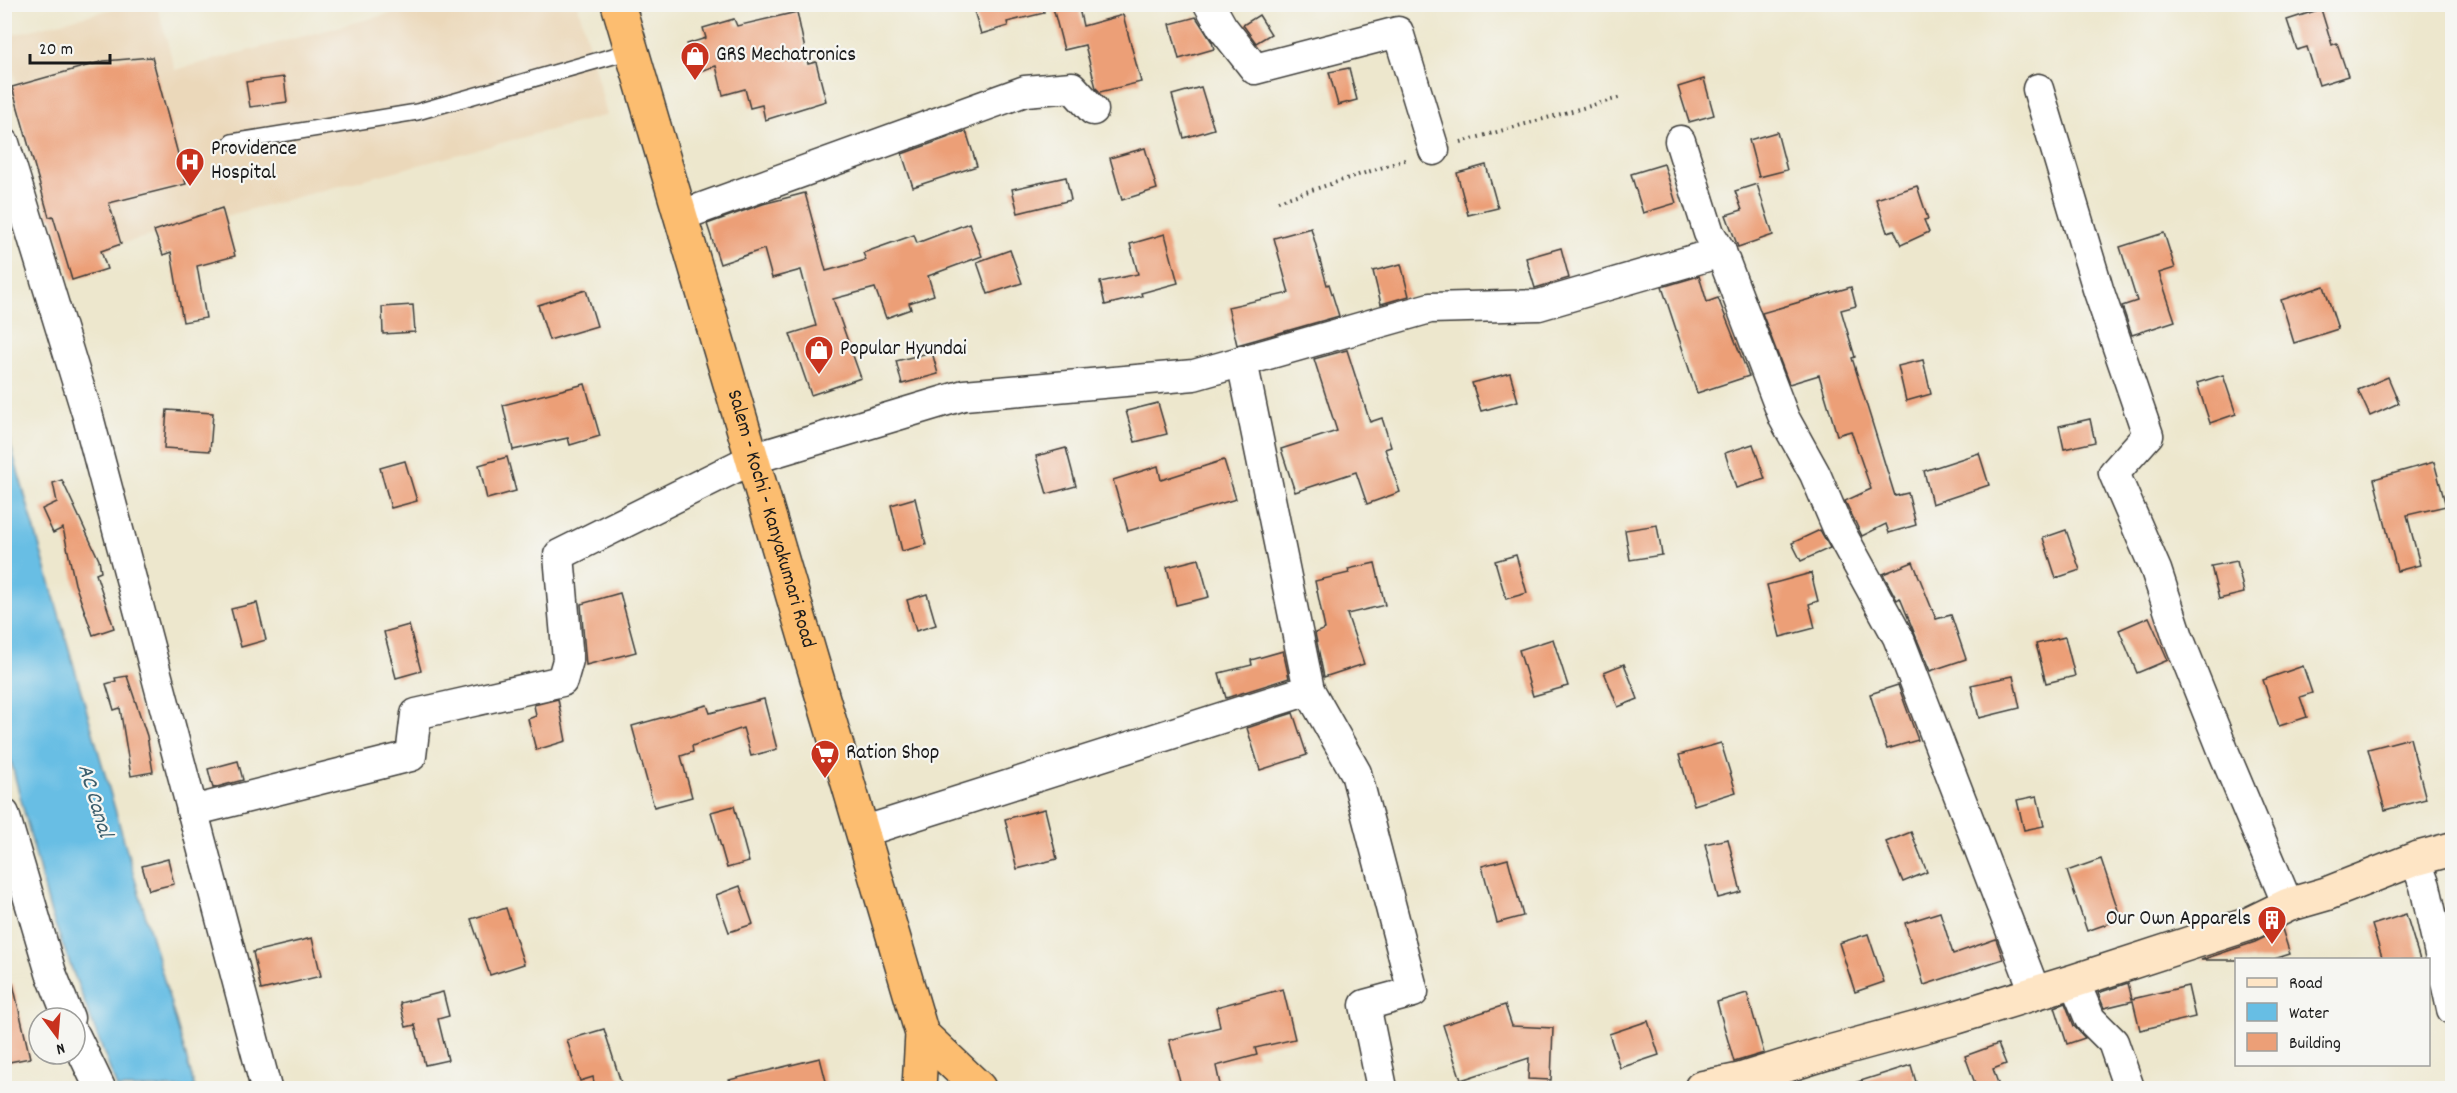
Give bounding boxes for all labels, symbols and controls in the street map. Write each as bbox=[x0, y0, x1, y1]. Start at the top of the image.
scale bar bbox=[30, 27, 110, 65]
text: 20 m bbox=[39, 38, 73, 63]
shop icon: GRS Mechatronics bbox=[679, 40, 711, 82]
place label: GRS Mechatronics bbox=[716, 41, 856, 71]
place label: Providence Hospital bbox=[211, 135, 297, 189]
hospital icon: Providence Hospital bbox=[174, 146, 206, 188]
shop icon: Popular Hyundai bbox=[803, 334, 835, 376]
place label: Popular Hyundai bbox=[840, 335, 967, 365]
street label: Salem - Kochi - Kanyakumari Road bbox=[718, 386, 822, 652]
supermarket icon: Ration Shop bbox=[809, 738, 841, 780]
place label: Ration Shop bbox=[846, 739, 939, 769]
water label: AC Canal bbox=[68, 761, 120, 843]
building icon: Our Own Apparels bbox=[2256, 904, 2288, 946]
place label: Our Own Apparels bbox=[2106, 905, 2251, 935]
legend bbox=[2235, 958, 2430, 1066]
text: Road bbox=[2289, 972, 2323, 997]
text: Water bbox=[2289, 1002, 2329, 1027]
north arrow bbox=[27, 1006, 87, 1066]
text: Building bbox=[2289, 1032, 2341, 1057]
text: N bbox=[53, 1036, 67, 1060]

